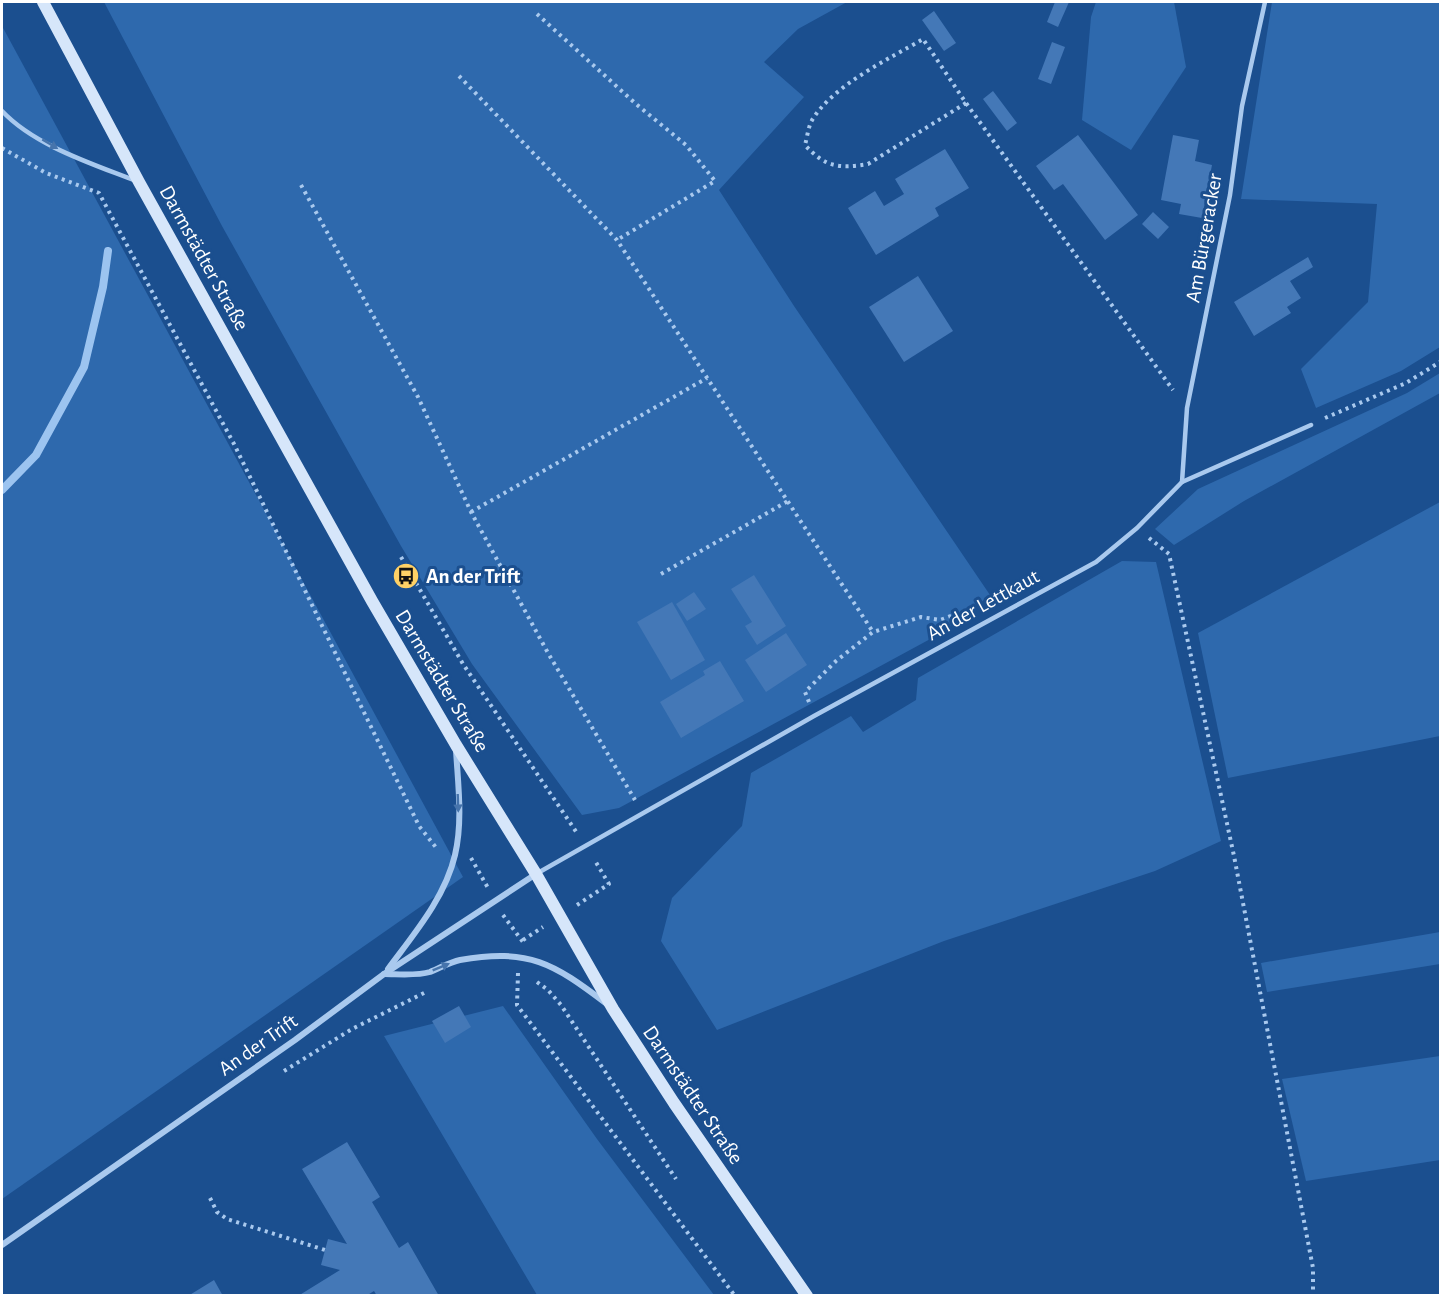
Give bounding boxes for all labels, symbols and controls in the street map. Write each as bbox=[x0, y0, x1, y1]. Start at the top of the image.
one-way arrow bbox=[42, 138, 58, 149]
street label: Am Bürgeracker bbox=[1182, 172, 1226, 304]
street label: Darmstädter Straße bbox=[155, 182, 253, 334]
bus stop icon: An der Trift bbox=[391, 561, 421, 591]
street label: An der Lettkaut bbox=[923, 565, 1043, 644]
place label: An der Trift bbox=[426, 566, 520, 587]
street label: Darmstädter Straße bbox=[391, 606, 493, 756]
one-way arrow bbox=[454, 794, 463, 813]
one-way arrow bbox=[432, 962, 450, 971]
street label: An der Trift bbox=[215, 1010, 302, 1080]
street label: Darmstädter Straße bbox=[639, 1022, 747, 1168]

